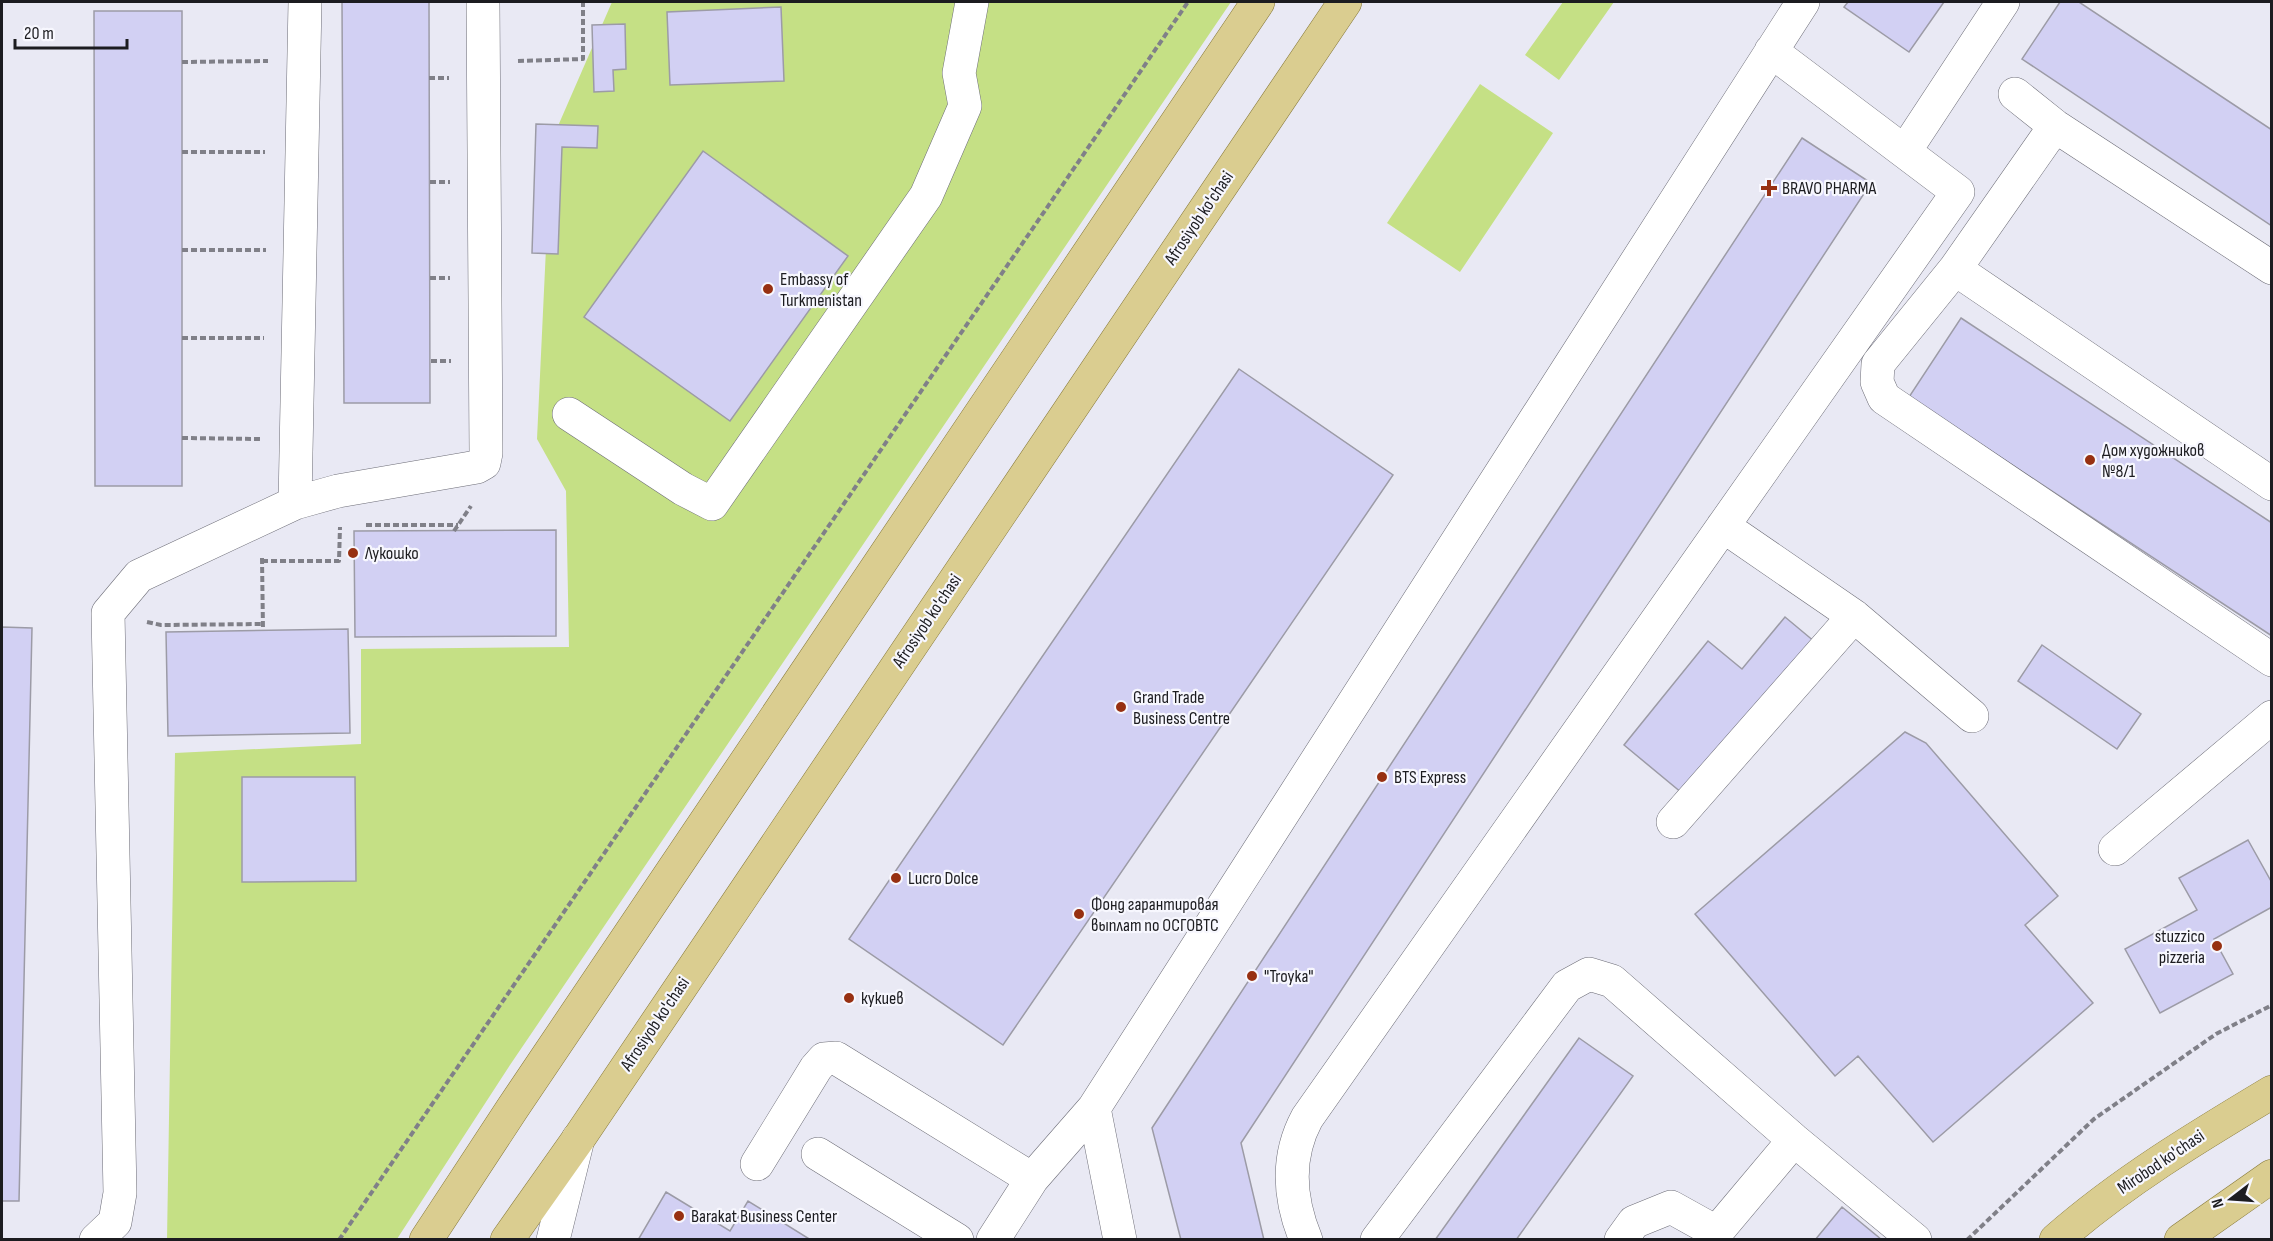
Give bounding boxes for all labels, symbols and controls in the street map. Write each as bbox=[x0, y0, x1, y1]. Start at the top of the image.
scale bar bbox=[15, 12, 128, 50]
text: 20 m bbox=[24, 23, 54, 44]
street label: Afrosiyob ko'chasi bbox=[1159, 167, 1238, 270]
place label: BRAVO PHARMA bbox=[1782, 178, 1877, 199]
marker: BRAVO PHARMA bbox=[1760, 179, 1778, 197]
place label: Embassy of Turkmenistan bbox=[780, 269, 862, 311]
marker: Embassy of Turkmenistan bbox=[761, 282, 775, 296]
place label: Дом художников №8/1 bbox=[2102, 440, 2205, 482]
marker: Дом художников №8/1 bbox=[2083, 453, 2097, 467]
place label: Лукошко bbox=[364, 543, 419, 564]
marker: Лукошко bbox=[346, 546, 360, 560]
street label: Afrosiyob ko'chasi bbox=[887, 570, 966, 673]
place label: Grand Trade Business Centre bbox=[1133, 687, 1230, 729]
marker: Grand Trade Business Centre bbox=[1114, 700, 1128, 714]
place label: BTS Express bbox=[1394, 767, 1466, 788]
marker: BTS Express bbox=[1375, 770, 1389, 784]
place label: Lucro Dolce bbox=[908, 868, 979, 889]
marker: Lucro Dolce bbox=[889, 871, 903, 885]
place label: Фонд гарантировая выплат по ОСГОВТС bbox=[1091, 894, 1219, 936]
marker: Фонд гарантировая выплат по ОСГОВТС bbox=[1072, 907, 1086, 921]
place label: stuzzico pizzeria bbox=[2155, 926, 2205, 968]
marker: stuzzico pizzeria bbox=[2210, 939, 2224, 953]
place label: "Troyka" bbox=[1264, 966, 1314, 987]
marker: "Troyka" bbox=[1245, 969, 1259, 983]
street label: Afrosiyob ko'chasi bbox=[615, 973, 694, 1076]
place label: кукиев bbox=[861, 988, 904, 1009]
marker: кукиев bbox=[842, 991, 856, 1005]
street label: Mirobod ko'chasi bbox=[2114, 1125, 2208, 1199]
north arrow bbox=[2201, 1169, 2261, 1229]
text: N bbox=[2208, 1196, 2228, 1210]
place label: Barakat Business Center bbox=[691, 1206, 837, 1227]
marker: Barakat Business Center bbox=[672, 1209, 686, 1223]

